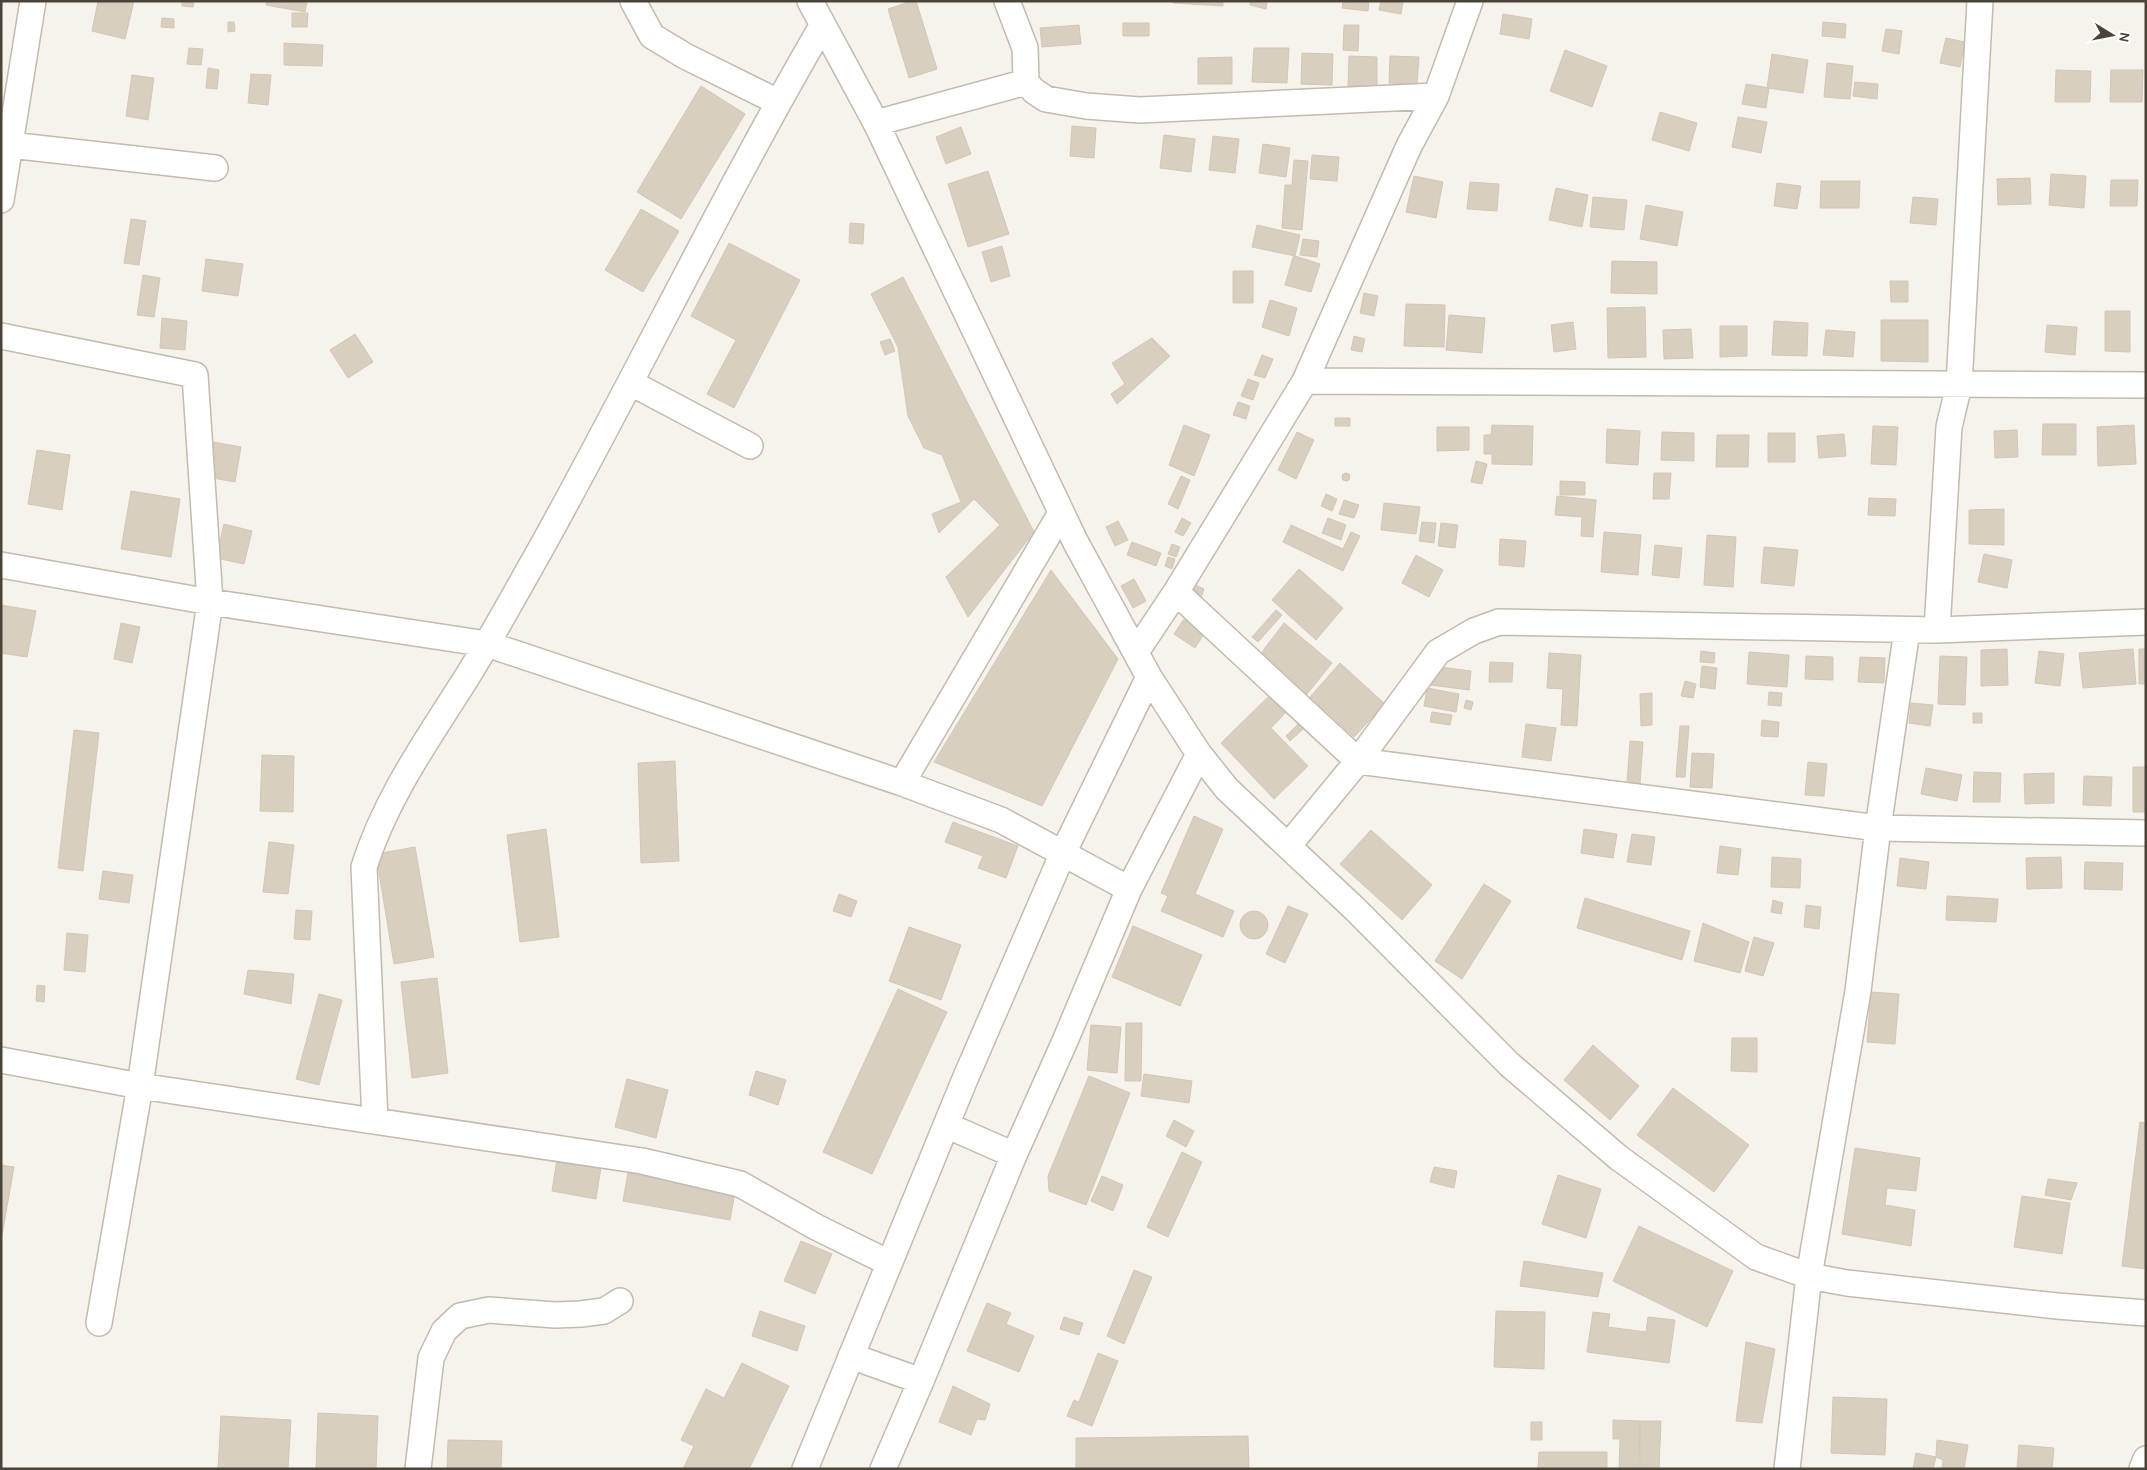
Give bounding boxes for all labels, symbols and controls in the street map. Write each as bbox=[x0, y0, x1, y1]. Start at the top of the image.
north arrow bbox=[2087, 10, 2137, 60]
text: N bbox=[2115, 31, 2134, 44]

